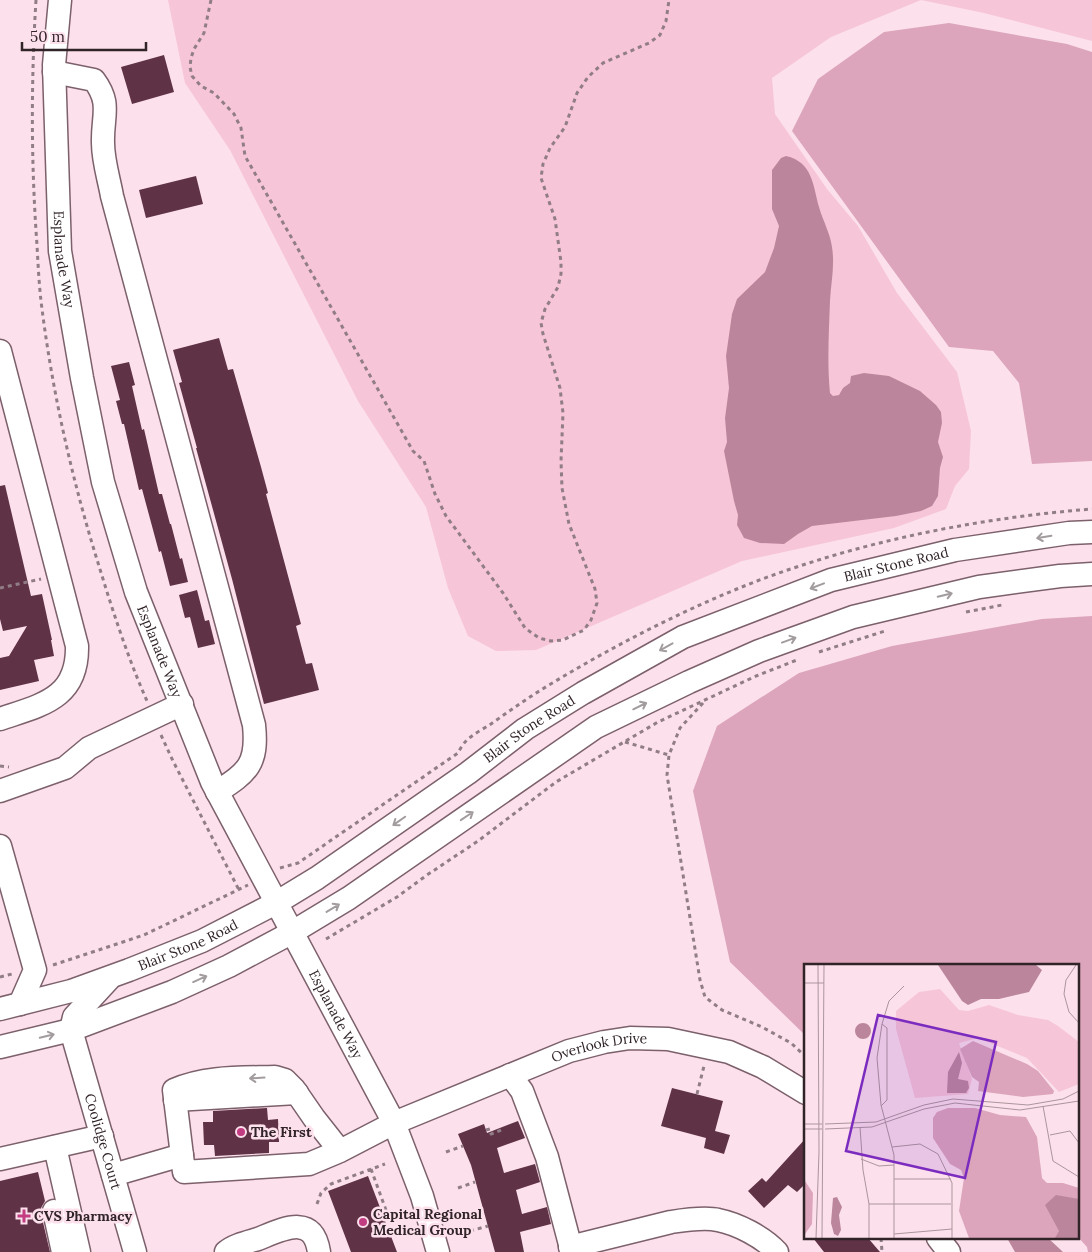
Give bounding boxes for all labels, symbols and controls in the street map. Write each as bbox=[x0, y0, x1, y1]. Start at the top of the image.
scale bar bbox=[22, 20, 146, 52]
text: 50 m bbox=[30, 27, 65, 46]
street label: Esplanade Way bbox=[50, 210, 79, 310]
one-way arrow bbox=[1036, 532, 1052, 542]
street label: Blair Stone Road bbox=[842, 543, 950, 586]
one-way arrow bbox=[810, 582, 825, 591]
one-way arrow bbox=[936, 590, 952, 600]
street label: Esplanade Way bbox=[133, 602, 186, 701]
one-way arrow bbox=[780, 635, 796, 644]
one-way arrow bbox=[660, 642, 674, 652]
street label: Blair Stone Road bbox=[480, 691, 578, 767]
one-way arrow bbox=[632, 700, 647, 710]
one-way arrow bbox=[459, 811, 473, 821]
one-way arrow bbox=[392, 816, 406, 826]
one-way arrow bbox=[325, 903, 339, 913]
street label: Blair Stone Road bbox=[135, 915, 241, 974]
inset map bbox=[804, 964, 1080, 1240]
street label: Esplanade Way bbox=[305, 967, 367, 1062]
one-way arrow bbox=[192, 974, 207, 984]
street label: Overlook Drive bbox=[548, 1029, 648, 1066]
one-way arrow bbox=[39, 1031, 55, 1040]
one-way arrow bbox=[249, 1073, 265, 1082]
street label: Coolidge Court bbox=[81, 1091, 126, 1192]
place label: The First bbox=[251, 1123, 312, 1141]
marker: The First bbox=[235, 1126, 247, 1138]
place label: Capital Regional Medical Group bbox=[373, 1205, 483, 1239]
place label: CVS Pharmacy bbox=[34, 1207, 133, 1225]
marker: CVS Pharmacy bbox=[18, 1210, 30, 1222]
marker: Capital Regional Medical Group bbox=[357, 1216, 369, 1228]

